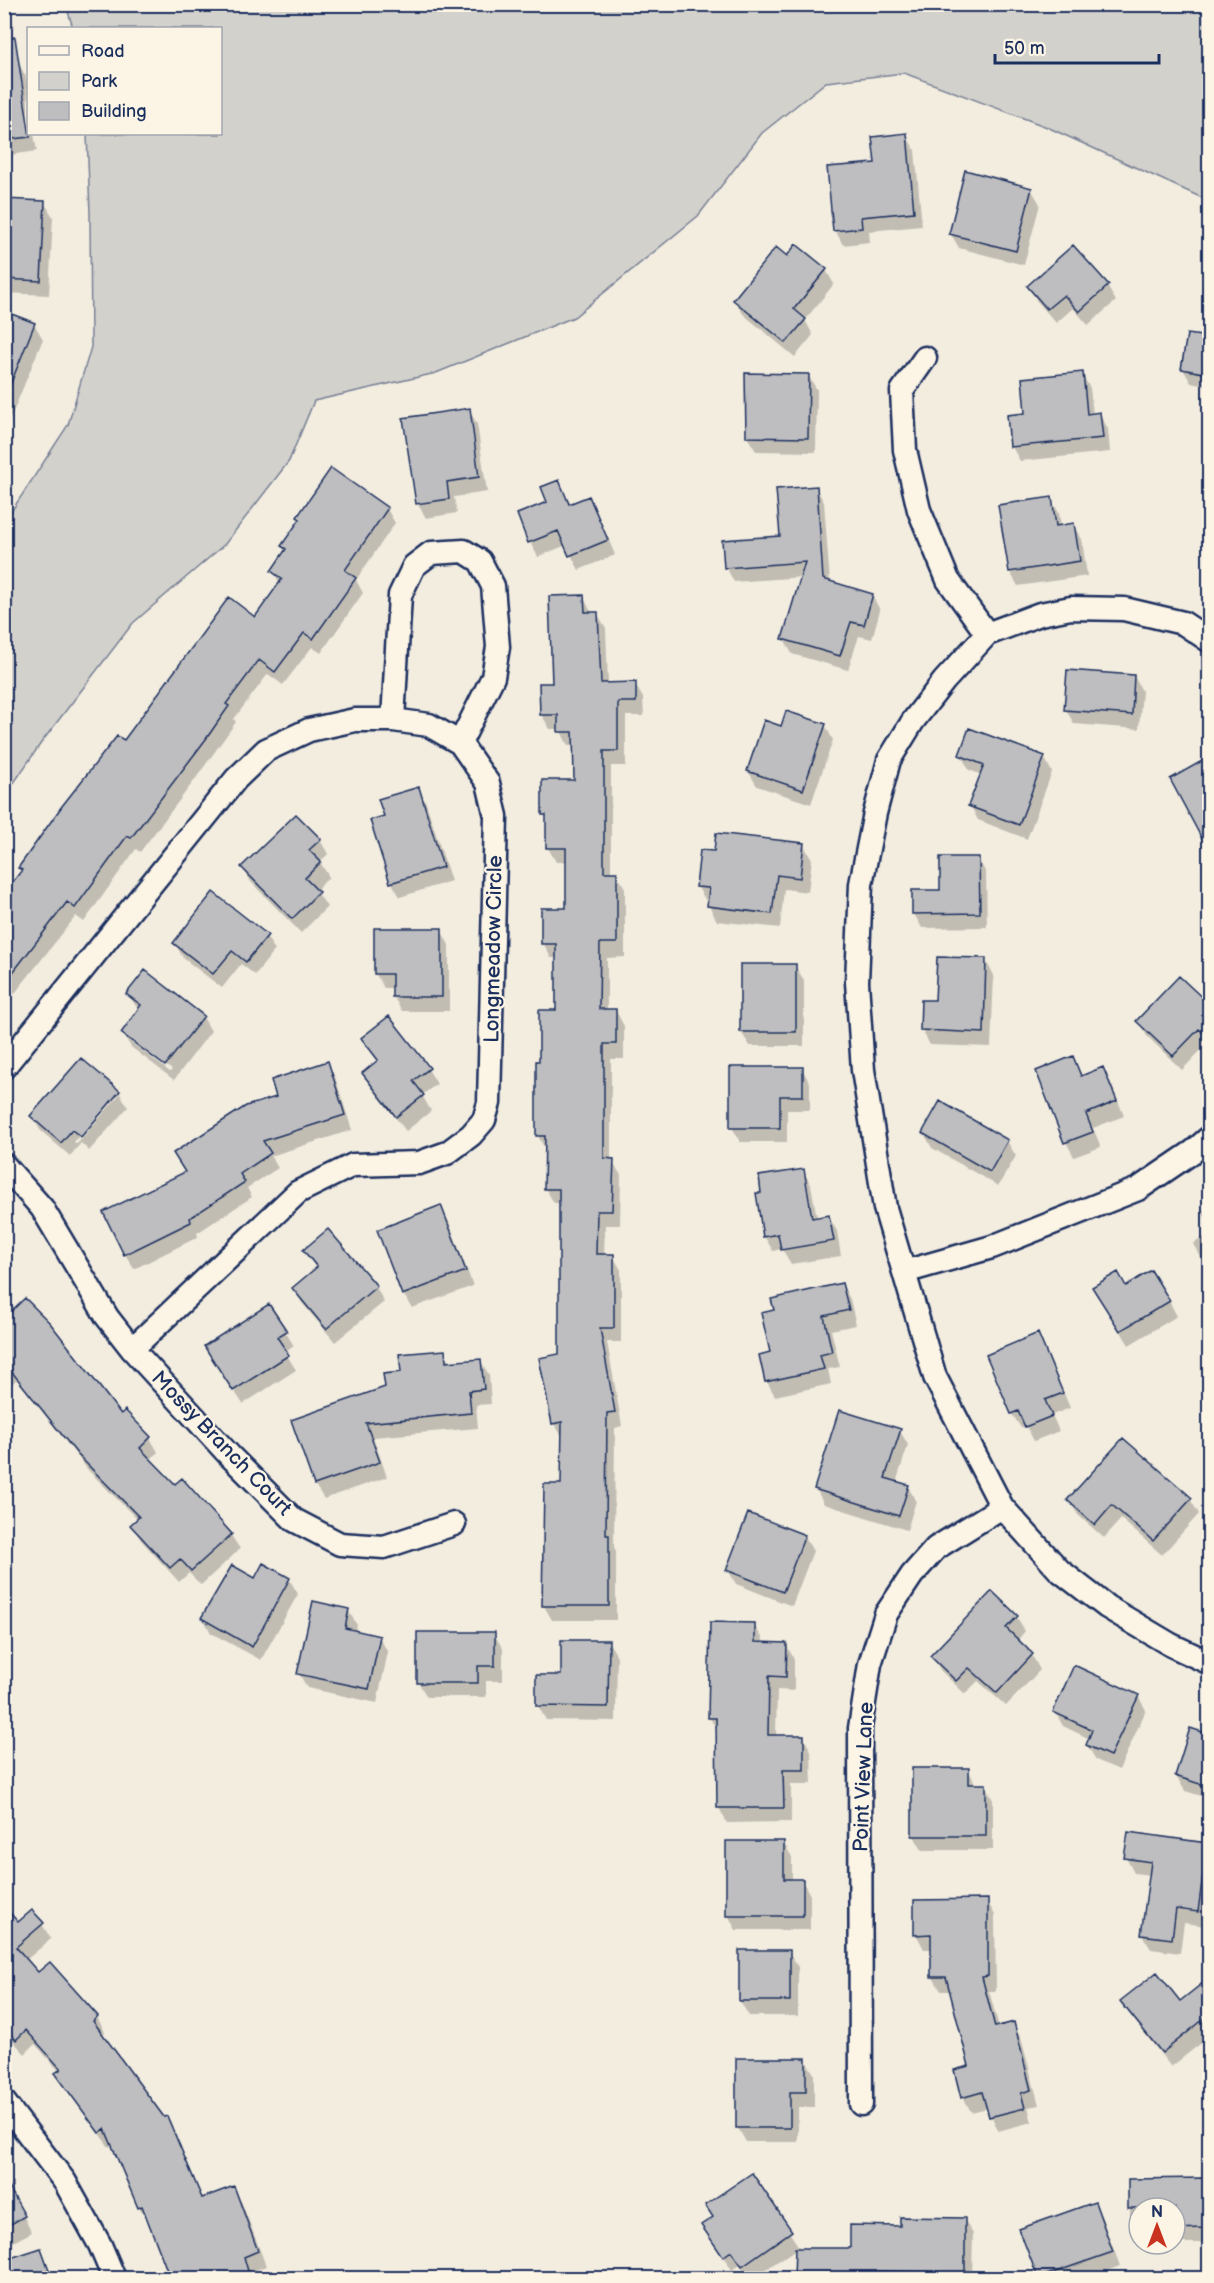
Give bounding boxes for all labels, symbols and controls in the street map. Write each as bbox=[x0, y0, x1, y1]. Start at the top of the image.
legend bbox=[27, 27, 222, 135]
scale bar bbox=[995, 27, 1158, 65]
text: 50 m bbox=[1004, 38, 1045, 59]
text: Road bbox=[81, 41, 125, 62]
text: Park bbox=[81, 71, 117, 92]
text: Building bbox=[81, 101, 147, 122]
street label: Longmeadow Circle bbox=[479, 855, 508, 1043]
street label: Mossy Branch Court bbox=[146, 1366, 297, 1521]
street label: Point View Lane bbox=[848, 1701, 879, 1853]
north arrow bbox=[1127, 2196, 1187, 2256]
text: N bbox=[1151, 2203, 1163, 2222]

